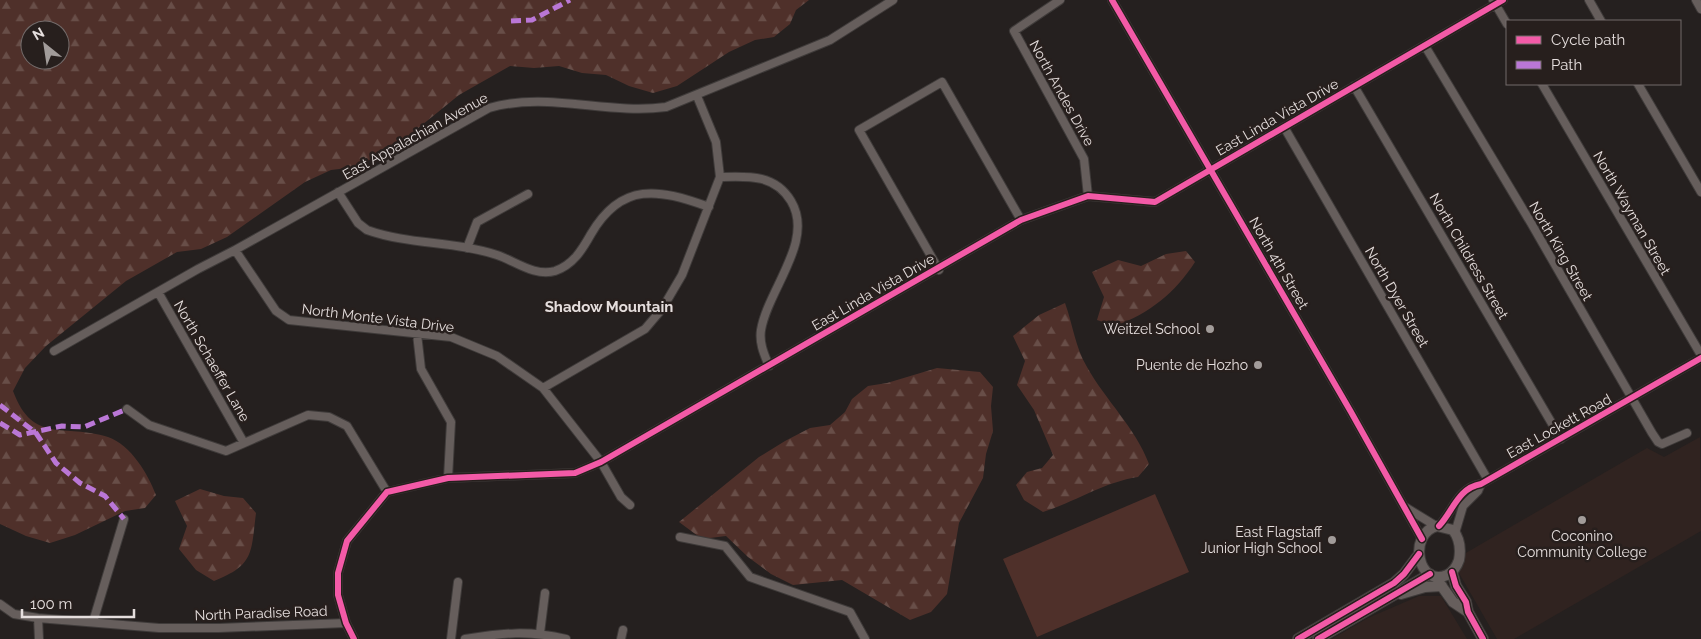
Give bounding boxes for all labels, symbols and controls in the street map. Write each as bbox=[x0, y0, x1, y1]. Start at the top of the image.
north arrow bbox=[20, 20, 70, 70]
legend bbox=[1506, 20, 1681, 85]
text: N bbox=[30, 24, 47, 43]
text: Cycle path bbox=[1551, 31, 1625, 49]
street label: North Andes Drive bbox=[1026, 37, 1098, 149]
text: Path bbox=[1551, 56, 1582, 74]
street label: East Linda Vista Drive bbox=[1213, 75, 1341, 159]
street label: East Appalachian Avenue bbox=[340, 89, 490, 183]
street label: North Wayman Street bbox=[1590, 148, 1674, 278]
street label: North Childress Street bbox=[1426, 190, 1512, 322]
street label: North King Street bbox=[1526, 199, 1596, 304]
street label: North 4th Street bbox=[1246, 214, 1312, 312]
street label: North Dyer Street bbox=[1362, 244, 1432, 350]
street label: East Linda Vista Drive bbox=[809, 250, 937, 334]
street label: North Schaeffer Lane bbox=[171, 298, 253, 424]
district label: Shadow Mountain bbox=[545, 298, 673, 316]
street label: North Monte Vista Drive bbox=[301, 301, 455, 335]
place label: Weitzel School bbox=[1104, 321, 1200, 337]
marker: Weitzel School bbox=[1204, 323, 1216, 335]
place label: Puente de Hozho bbox=[1136, 357, 1248, 373]
marker: Puente de Hozho bbox=[1252, 359, 1264, 371]
street label: East Lockett Road bbox=[1504, 391, 1614, 461]
marker: Coconino Community College bbox=[1576, 514, 1588, 526]
place label: East Flagstaff Junior High School bbox=[1201, 524, 1323, 556]
place label: Coconino Community College bbox=[1517, 528, 1647, 560]
marker: East Flagstaff Junior High School bbox=[1326, 534, 1338, 546]
scale bar bbox=[22, 586, 135, 618]
text: 100 m bbox=[30, 595, 72, 613]
street label: North Paradise Road bbox=[194, 603, 328, 623]

